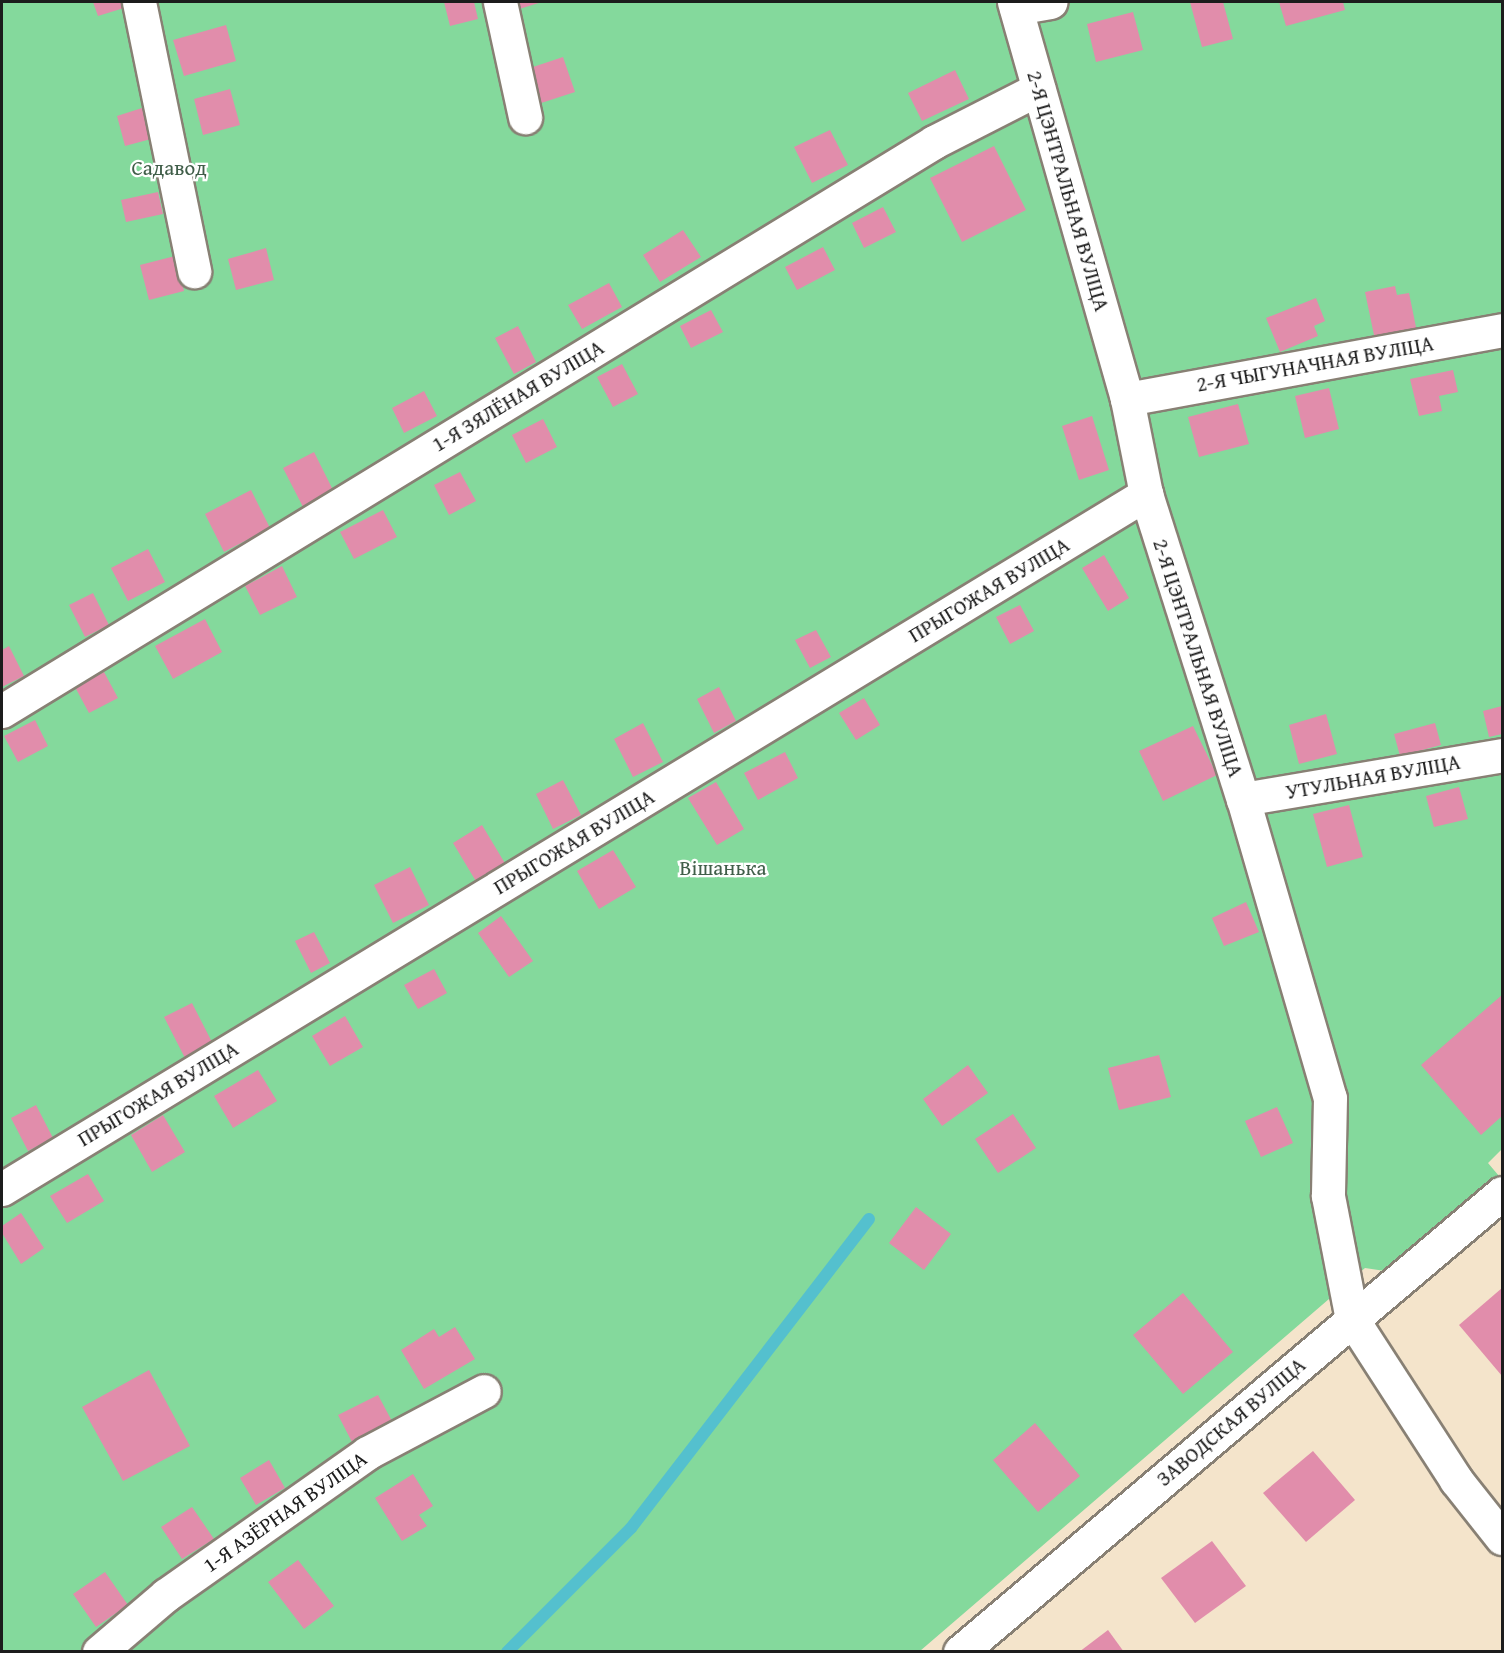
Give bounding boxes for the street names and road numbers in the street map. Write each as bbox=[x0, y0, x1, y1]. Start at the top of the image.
street label: 2-Я ЦЭНТРАЛЬНАЯ ВУЛІЦА bbox=[1022, 68, 1114, 314]
street label: 2-Я ЧЫГУНАЧНАЯ ВУЛІЦА bbox=[1195, 331, 1435, 397]
street label: 1-Я ЗЯЛЁНАЯ ВУЛІЦА bbox=[428, 335, 608, 457]
street label: ПРЫГОЖАЯ ВУЛІЦА bbox=[904, 532, 1074, 648]
street label: 2-Я ЦЭНТРАЛЬНАЯ ВУЛІЦА bbox=[1148, 536, 1248, 780]
street label: УТУЛЬНАЯ ВУЛІЦА bbox=[1284, 749, 1462, 805]
street label: ПРЫГОЖАЯ ВУЛІЦА bbox=[489, 784, 659, 900]
street label: ПРЫГОЖАЯ ВУЛІЦА bbox=[73, 1036, 243, 1152]
street label: ЗАВОДСКАЯ ВУЛІЦА bbox=[1151, 1352, 1311, 1492]
street label: 1-Я АЗЁРНАЯ ВУЛІЦА bbox=[198, 1446, 372, 1578]

